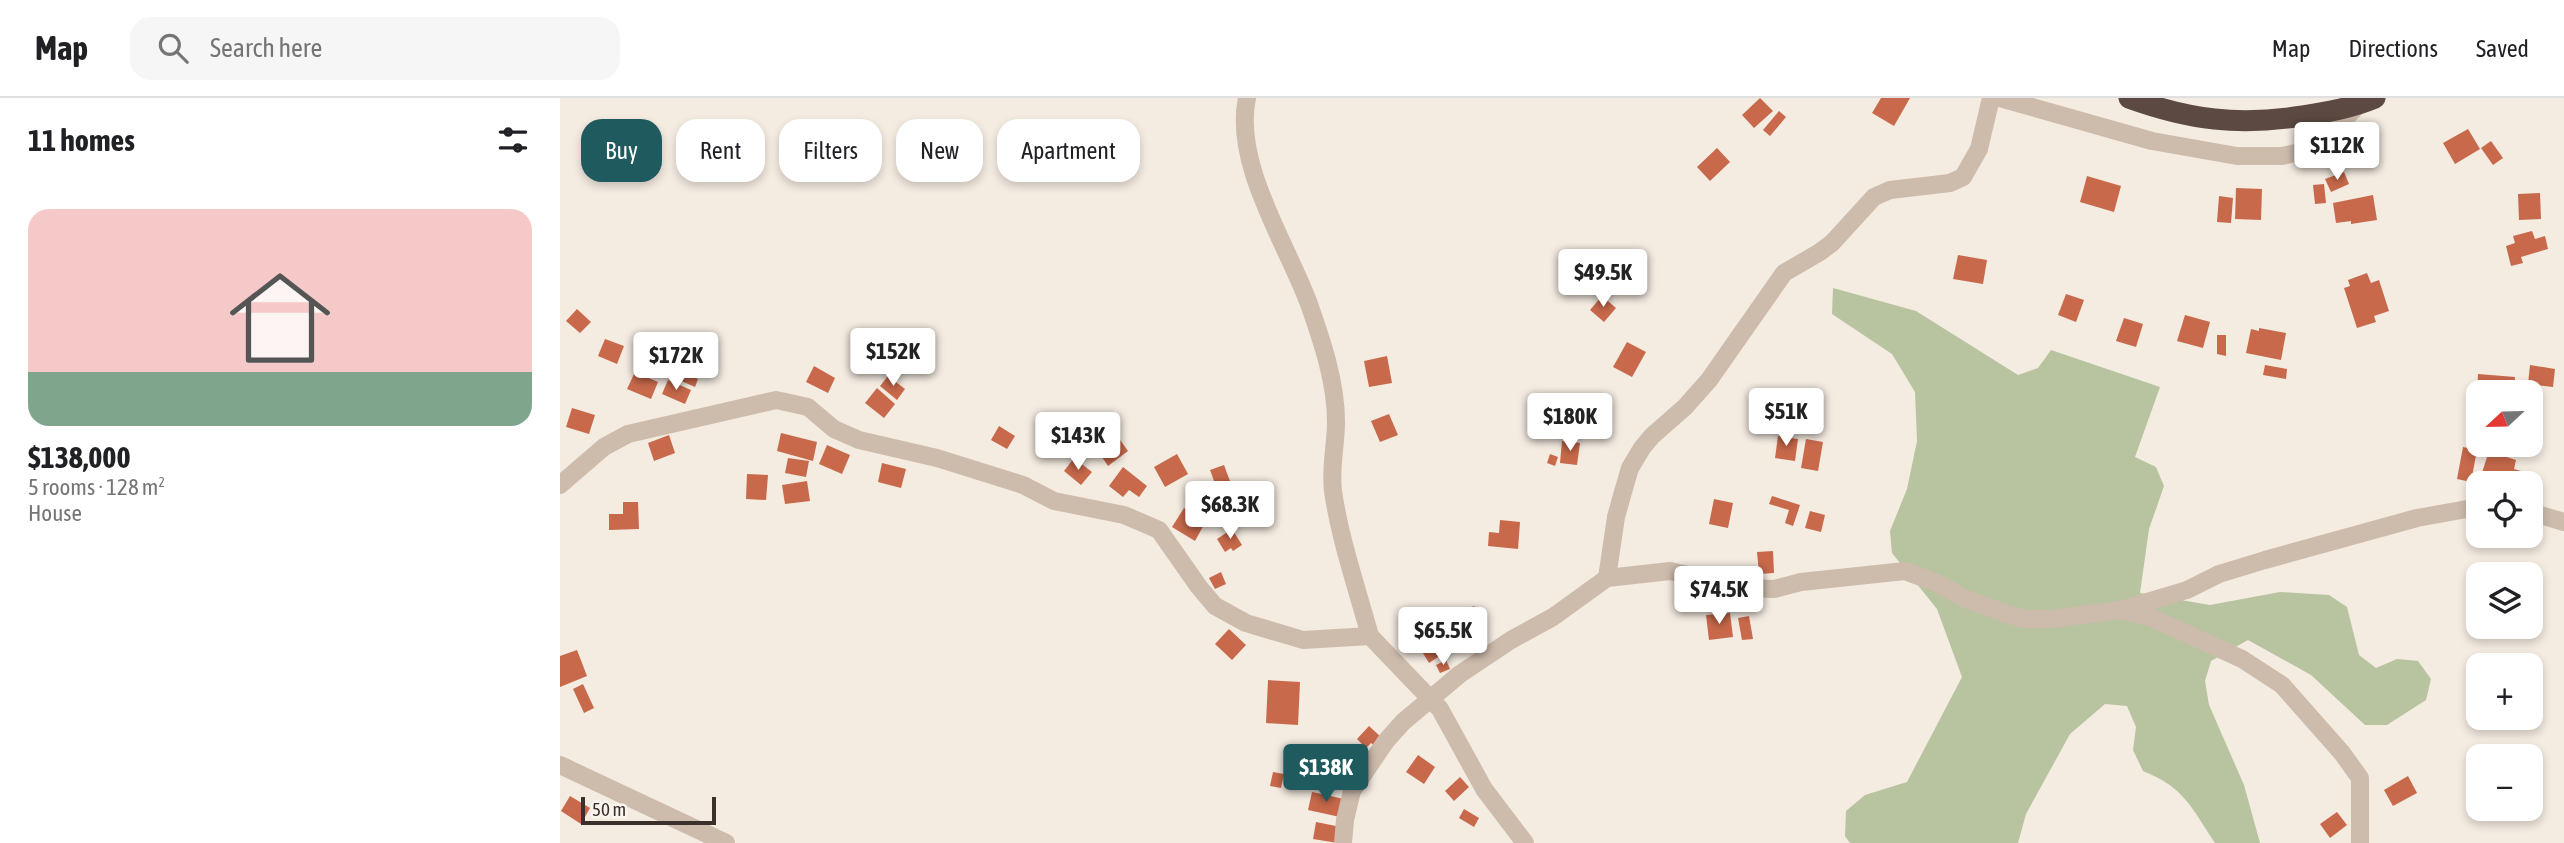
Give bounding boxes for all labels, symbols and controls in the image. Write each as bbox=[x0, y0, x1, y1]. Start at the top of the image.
search box bbox=[130, 17, 620, 80]
text: Map bbox=[35, 29, 88, 67]
icon: search bbox=[154, 29, 192, 67]
text: Search here bbox=[210, 33, 322, 63]
text: Map bbox=[2272, 35, 2310, 62]
text: Directions bbox=[2348, 35, 2438, 62]
text: Saved bbox=[2476, 35, 2529, 62]
chip: Buy bbox=[581, 119, 662, 182]
chip: Rent bbox=[676, 119, 765, 182]
chip: Filters bbox=[779, 119, 882, 182]
chip: New bbox=[896, 119, 983, 182]
chip: Apartment bbox=[997, 119, 1140, 182]
icon: filters bbox=[494, 121, 532, 159]
pin: $112K bbox=[2288, 122, 2386, 182]
text: 11 homes bbox=[28, 123, 135, 157]
text: $112K bbox=[2310, 132, 2364, 158]
pin: $49.5K bbox=[1546, 250, 1660, 309]
icon: home bbox=[217, 255, 343, 381]
text: $49.5K bbox=[1574, 259, 1632, 285]
pin: $152K bbox=[844, 328, 942, 388]
pin: $172K bbox=[627, 332, 725, 392]
text: $152K bbox=[866, 338, 920, 364]
text: $172K bbox=[649, 342, 703, 368]
north arrow bbox=[2466, 380, 2543, 457]
map controls bbox=[2466, 380, 2543, 821]
pin: $51K bbox=[1745, 388, 1827, 448]
pin: $180K bbox=[1521, 394, 1619, 453]
text: $51K bbox=[1765, 398, 1807, 424]
text: $180K bbox=[1543, 403, 1597, 429]
pin: $143K bbox=[1029, 412, 1127, 472]
text: $143K bbox=[1051, 422, 1105, 448]
text: $138,000 bbox=[28, 440, 131, 474]
button: locate bbox=[2466, 471, 2543, 548]
text: 5 rooms · 128 m² bbox=[28, 474, 165, 500]
pin: $68.3K bbox=[1173, 482, 1287, 541]
text: $68.3K bbox=[1201, 491, 1259, 517]
text: House bbox=[28, 500, 82, 526]
button: layers bbox=[2466, 562, 2543, 639]
pin: $74.5K bbox=[1662, 566, 1776, 626]
text: $74.5K bbox=[1690, 576, 1748, 602]
pin: $65.5K bbox=[1386, 608, 1500, 667]
text: $65.5K bbox=[1414, 617, 1472, 643]
button: + bbox=[2466, 653, 2543, 730]
pin: $138K bbox=[1277, 744, 1375, 804]
button: − bbox=[2466, 744, 2543, 821]
text: $138K bbox=[1299, 754, 1353, 780]
scale bar bbox=[581, 794, 716, 826]
text: 50 m bbox=[592, 798, 626, 820]

